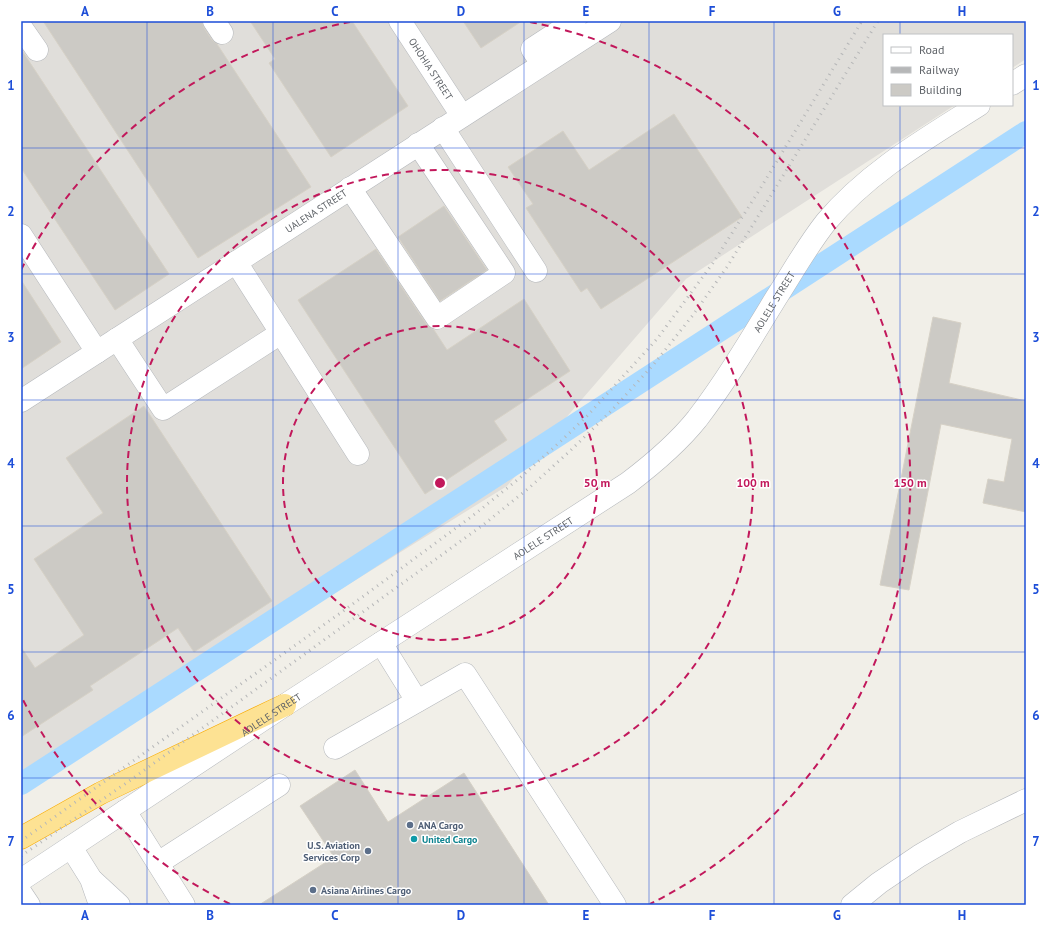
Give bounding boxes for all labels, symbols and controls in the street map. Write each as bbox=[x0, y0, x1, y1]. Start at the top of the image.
text: A bbox=[81, 3, 89, 20]
text: B bbox=[206, 3, 214, 20]
text: C bbox=[331, 3, 339, 20]
text: D bbox=[457, 3, 465, 20]
text: E bbox=[583, 3, 590, 20]
text: F bbox=[709, 3, 716, 20]
text: G bbox=[833, 3, 841, 20]
text: H bbox=[958, 3, 966, 20]
legend bbox=[883, 34, 1013, 106]
street label: OHOHIA STREET bbox=[406, 36, 456, 103]
text: Road bbox=[919, 42, 944, 57]
text: Railway bbox=[919, 62, 959, 77]
text: 1 bbox=[7, 77, 15, 94]
text: 1 bbox=[1032, 77, 1040, 94]
text: Building bbox=[919, 82, 962, 97]
street label: UALENA STREET bbox=[283, 186, 350, 236]
text: 2 bbox=[7, 203, 15, 220]
text: 2 bbox=[1032, 203, 1040, 220]
street label: AOLELE STREET bbox=[751, 269, 798, 335]
text: 3 bbox=[7, 329, 15, 346]
text: 3 bbox=[1032, 329, 1040, 346]
text: 4 bbox=[7, 455, 15, 472]
text: 4 bbox=[1032, 455, 1040, 472]
text: 50 m bbox=[584, 475, 610, 490]
text: 100 m bbox=[736, 475, 770, 490]
text: 150 m bbox=[893, 475, 927, 490]
centre of rings bbox=[433, 476, 447, 490]
street label: AOLELE STREET bbox=[511, 514, 576, 563]
text: 5 bbox=[7, 581, 15, 598]
text: 5 bbox=[1032, 581, 1040, 598]
street label: AOLELE STREET bbox=[239, 690, 304, 739]
text: 6 bbox=[7, 707, 15, 724]
text: 6 bbox=[1032, 707, 1040, 724]
place label: ANA Cargo bbox=[418, 819, 464, 832]
marker: ANA Cargo bbox=[405, 820, 415, 830]
text: 7 bbox=[7, 833, 15, 850]
place label: United Cargo bbox=[422, 833, 478, 846]
text: 7 bbox=[1032, 833, 1040, 850]
marker: United Cargo bbox=[409, 834, 419, 844]
place label: U.S. Aviation Services Corp bbox=[303, 839, 361, 864]
marker: U.S. Aviation Services Corp bbox=[363, 846, 373, 856]
place label: Asiana Airlines Cargo bbox=[321, 884, 412, 897]
marker: Asiana Airlines Cargo bbox=[308, 885, 318, 895]
text: A bbox=[81, 907, 89, 924]
text: B bbox=[206, 907, 214, 924]
text: C bbox=[331, 907, 339, 924]
text: D bbox=[457, 907, 465, 924]
text: E bbox=[583, 907, 590, 924]
text: F bbox=[709, 907, 716, 924]
text: G bbox=[833, 907, 841, 924]
text: H bbox=[958, 907, 966, 924]

